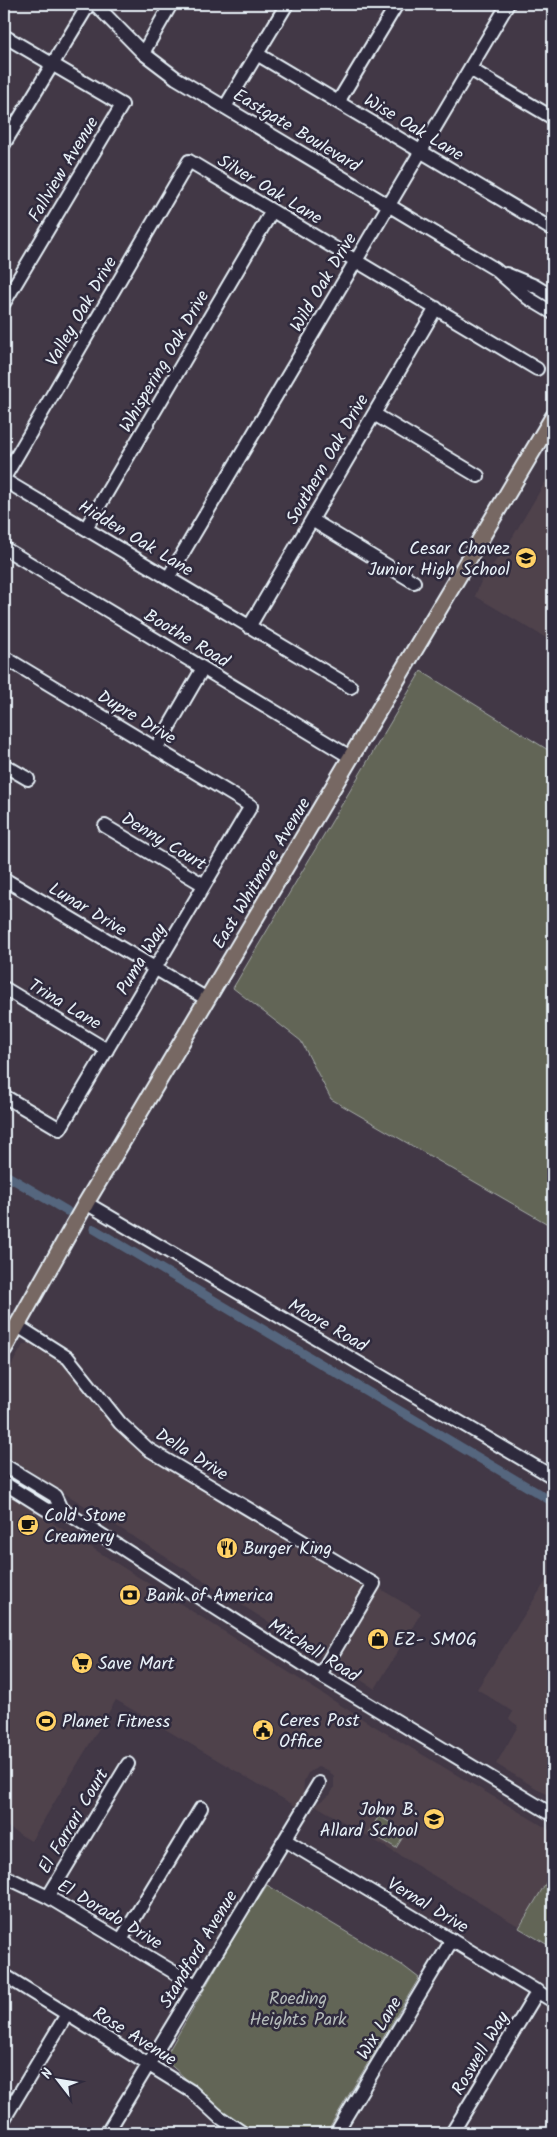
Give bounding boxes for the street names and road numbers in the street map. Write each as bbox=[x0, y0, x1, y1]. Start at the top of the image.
street label: Eastgate Boulevard bbox=[227, 82, 367, 181]
street label: Wise Oak Lane bbox=[358, 87, 469, 170]
street label: Fallview Avenue bbox=[21, 111, 107, 228]
street label: Silver Oak Lane bbox=[211, 147, 327, 233]
street label: Wild Oak Drive bbox=[283, 227, 365, 338]
street label: Valley Oak Drive bbox=[39, 251, 126, 372]
street label: Whispering Oak Drive bbox=[113, 285, 218, 439]
street label: Southern Oak Drive bbox=[279, 389, 377, 530]
street label: Hidden Oak Lane bbox=[72, 493, 199, 585]
street label: Boothe Road bbox=[138, 602, 236, 677]
street label: Dupre Drive bbox=[91, 683, 181, 753]
street label: East Whitmore Avenue bbox=[205, 792, 319, 955]
street label: Denny Court bbox=[115, 805, 212, 880]
street label: Lunar Drive bbox=[42, 875, 132, 945]
street label: Puma Way bbox=[109, 918, 175, 1001]
street label: Trina Lane bbox=[22, 972, 106, 1039]
street label: Moore Road bbox=[282, 1292, 373, 1361]
street label: Della Drive bbox=[149, 1421, 234, 1489]
street label: Mitchell Road bbox=[262, 1612, 366, 1691]
street label: El Farrari Court bbox=[31, 1763, 118, 1880]
street label: Vernal Drive bbox=[381, 1870, 474, 1942]
street label: El Dorado Drive bbox=[51, 1872, 167, 1958]
street label: Standford Avenue bbox=[152, 1885, 246, 2015]
street label: Wix Lane bbox=[350, 1992, 411, 2066]
street label: Rose Avenue bbox=[86, 2000, 182, 2075]
street label: Roswell Way bbox=[445, 2006, 518, 2101]

